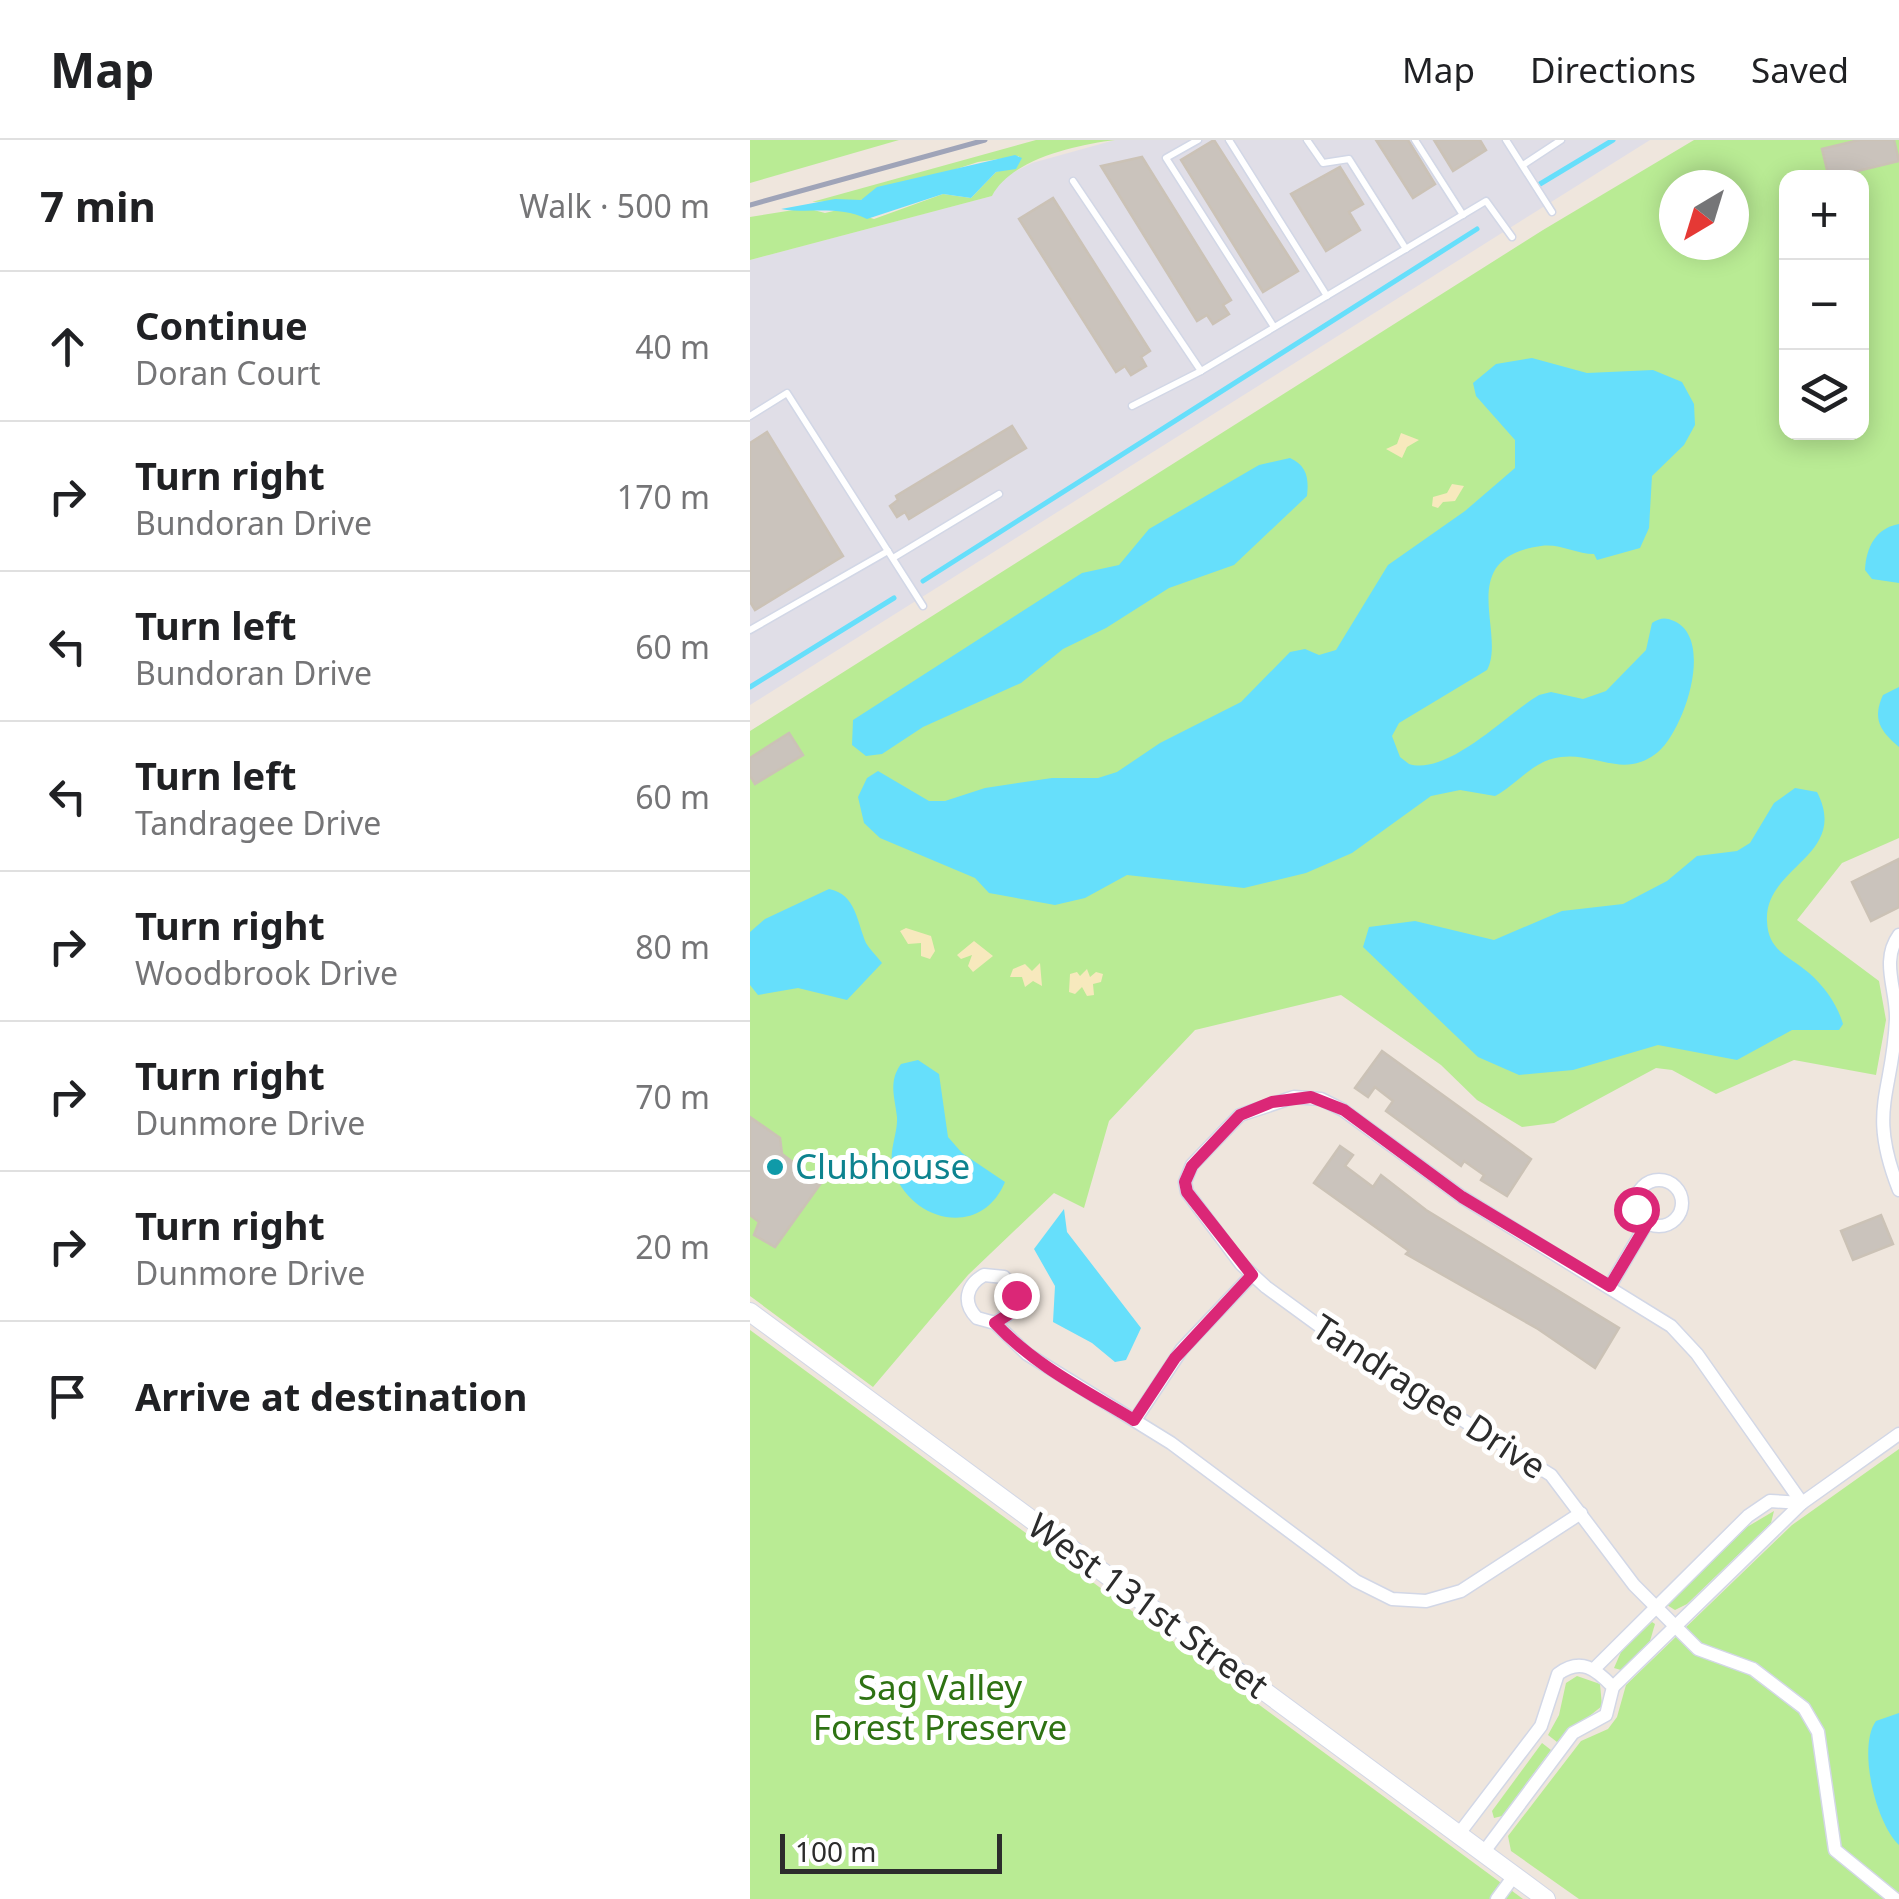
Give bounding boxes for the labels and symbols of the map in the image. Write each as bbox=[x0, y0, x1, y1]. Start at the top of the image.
north arrow bbox=[1659, 170, 1749, 260]
place label: Clubhouse bbox=[795, 1142, 970, 1189]
marker: Clubhouse bbox=[764, 1156, 786, 1178]
route start bbox=[1614, 1187, 1660, 1233]
route end bbox=[994, 1273, 1040, 1319]
street label: Tandragee Drive bbox=[1304, 1303, 1556, 1489]
street label: West 131st Street bbox=[1019, 1502, 1279, 1708]
park label: Sag Valley Forest Preserve bbox=[813, 1663, 1067, 1750]
scale bar bbox=[780, 1829, 1002, 1874]

